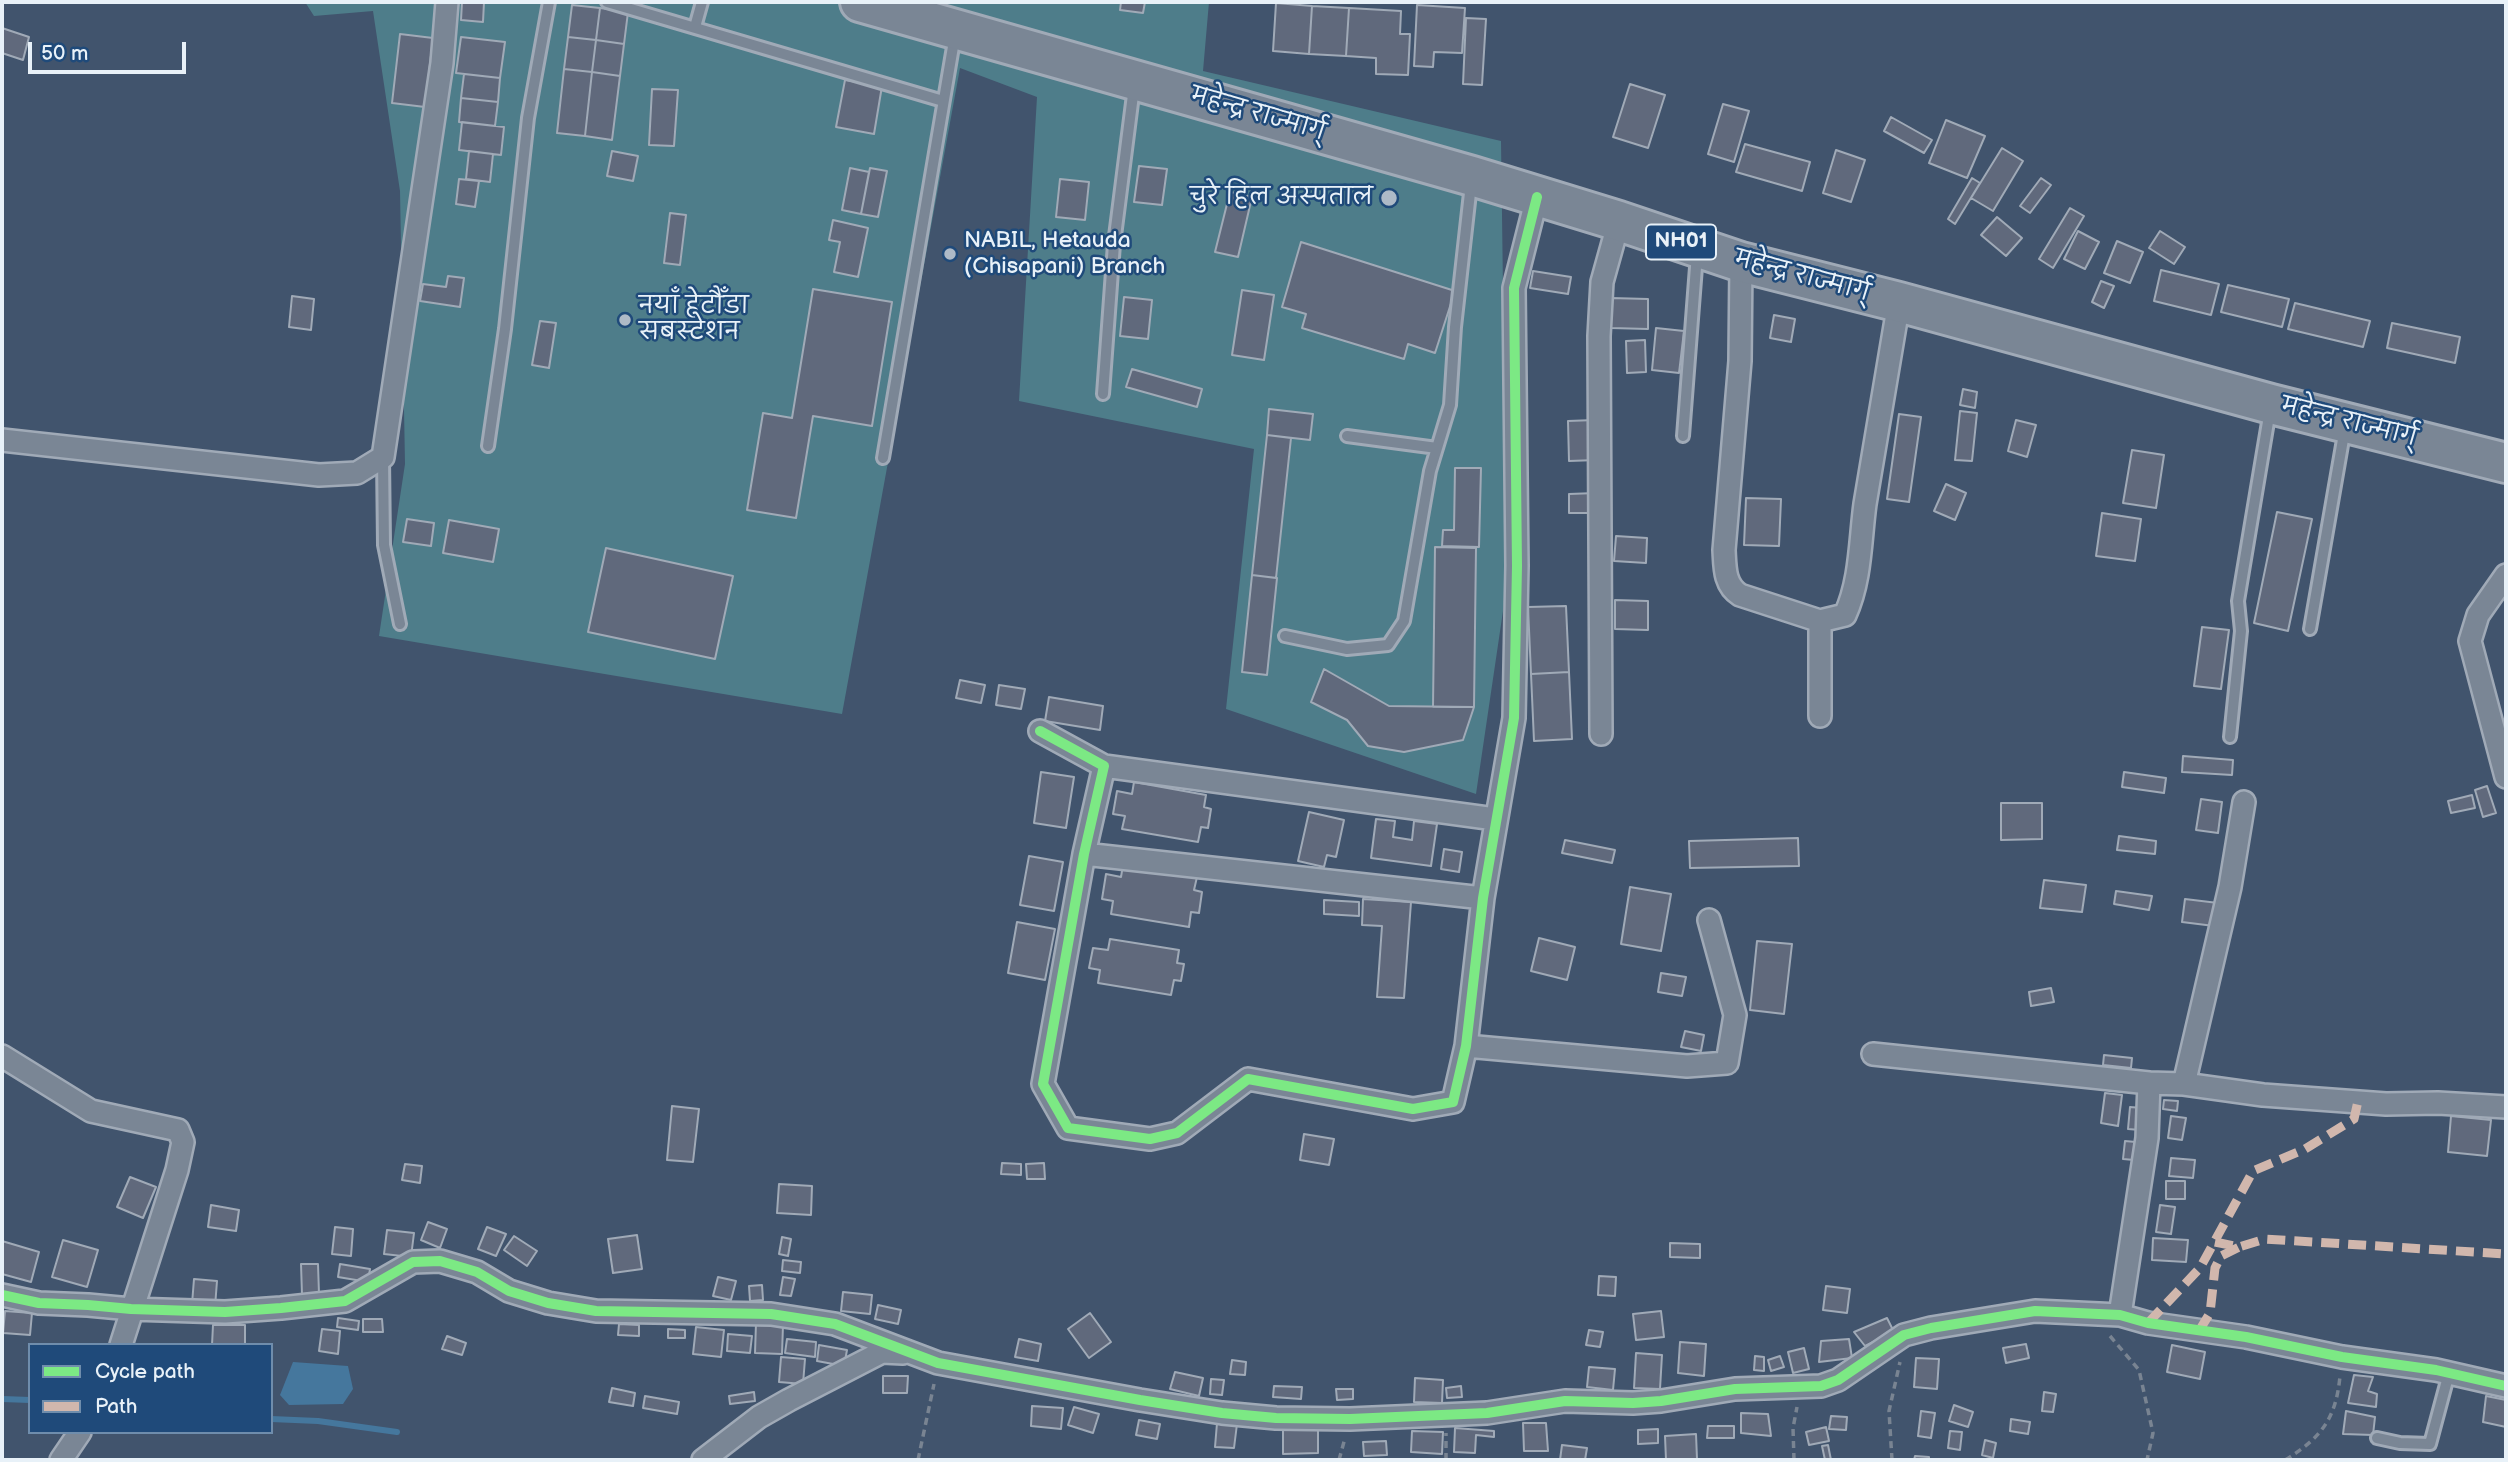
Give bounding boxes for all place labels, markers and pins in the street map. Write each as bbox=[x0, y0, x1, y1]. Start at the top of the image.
place label: चुरे हिल अस्पताल bbox=[1190, 184, 1373, 212]
marker: चुरे हिल अस्पताल bbox=[1379, 188, 1399, 208]
place label: NABIL, Hetauda (Chisapani) Branch bbox=[964, 227, 1165, 281]
marker: NABIL, Hetauda (Chisapani) Branch bbox=[942, 246, 958, 262]
place label: नयाँ हेटौँडा सबस्टेशन bbox=[639, 293, 749, 347]
marker: नयाँ हेटौँडा सबस्टेशन bbox=[617, 312, 633, 328]

